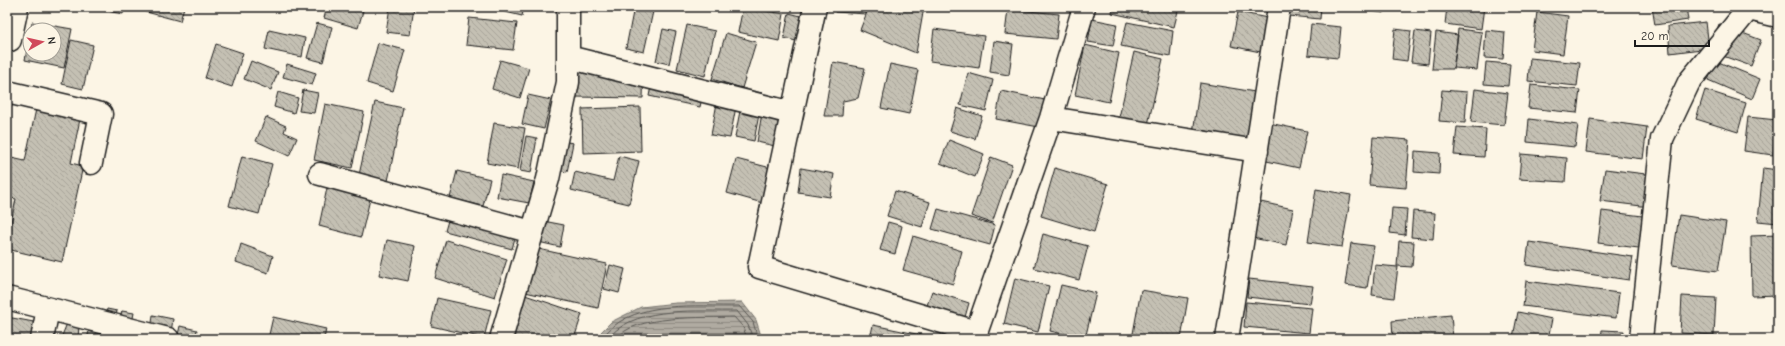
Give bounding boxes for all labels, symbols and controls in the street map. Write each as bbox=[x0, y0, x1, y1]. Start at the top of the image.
north arrow bbox=[22, 22, 62, 62]
scale bar bbox=[1635, 22, 1709, 48]
text: 20 m bbox=[1641, 29, 1669, 43]
text: N bbox=[44, 36, 58, 45]

